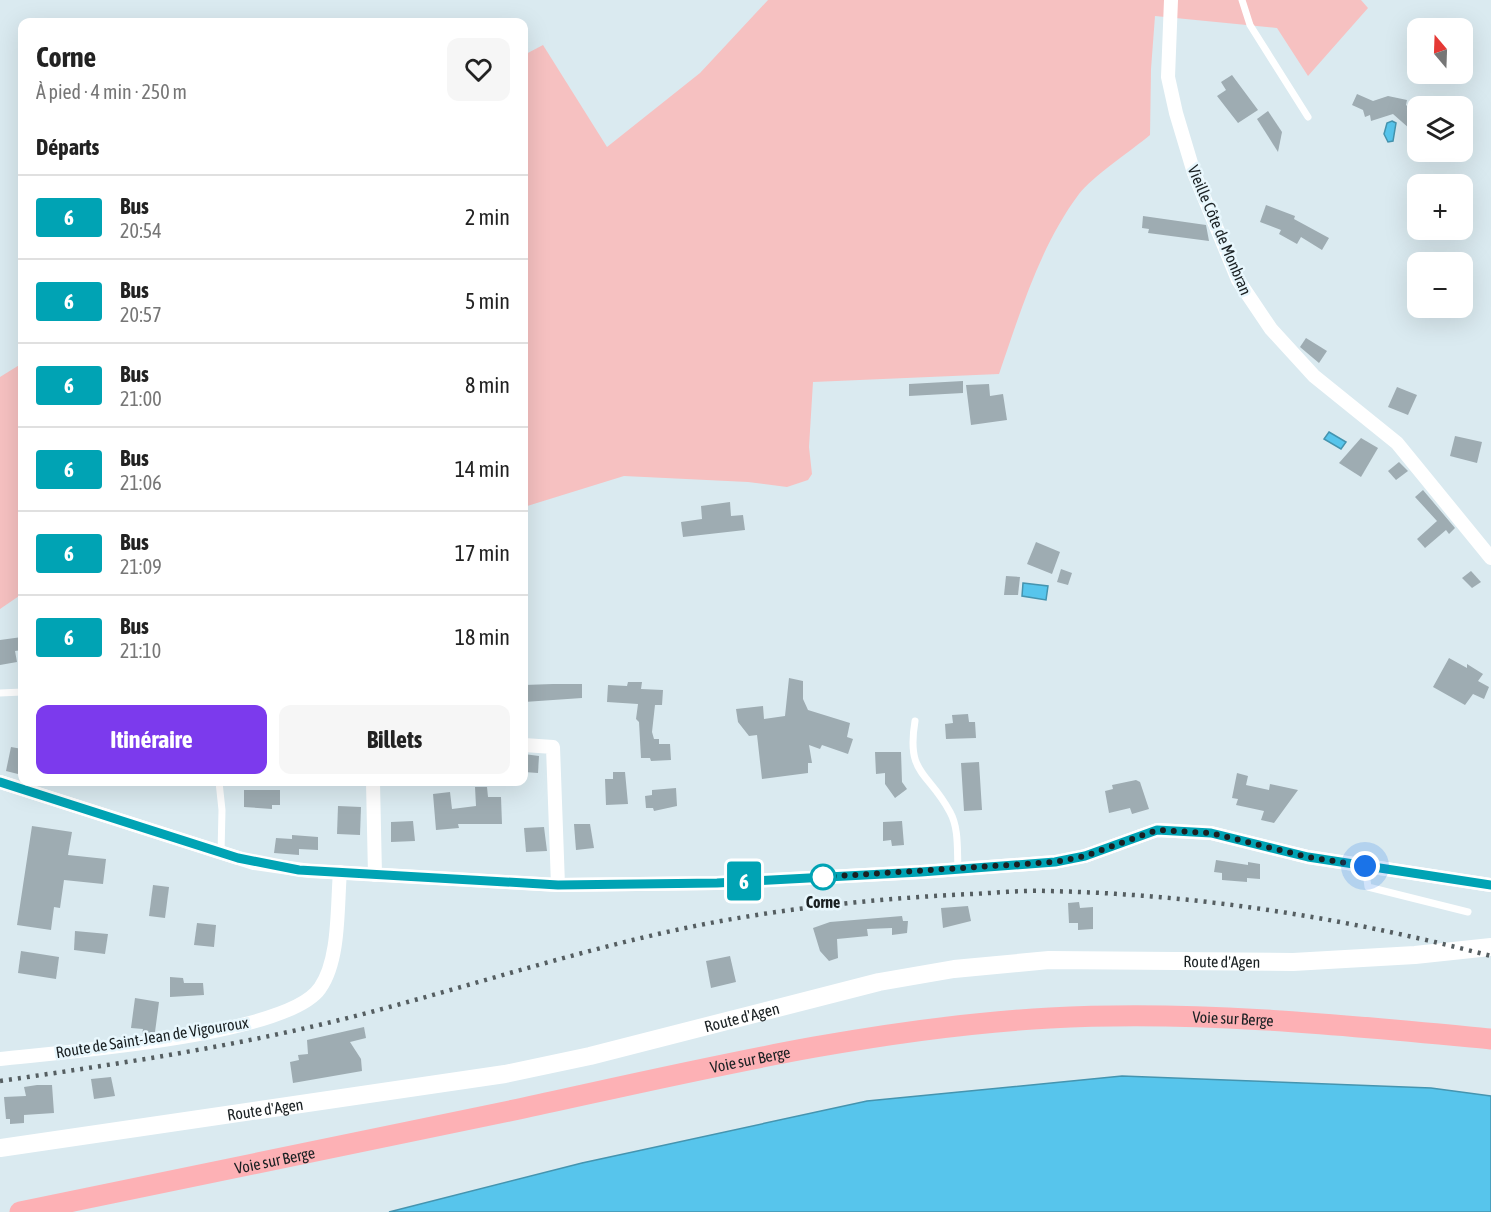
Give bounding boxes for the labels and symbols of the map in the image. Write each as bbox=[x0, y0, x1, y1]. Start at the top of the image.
north arrow bbox=[1407, 18, 1473, 84]
street label: Vieille Côte de Monbran bbox=[1185, 162, 1255, 298]
your location bbox=[1350, 851, 1380, 881]
line badge: 6 bbox=[724, 862, 764, 900]
marker: Corne bbox=[810, 864, 836, 890]
place label: Corne bbox=[806, 893, 840, 911]
street label: Route d'Agen bbox=[1183, 952, 1260, 972]
street label: Route d'Agen bbox=[702, 999, 781, 1035]
street label: Voie sur Berge bbox=[1192, 1008, 1274, 1030]
street label: Route de Saint-Jean de Vigouroux bbox=[54, 1013, 250, 1062]
street label: Voie sur Berge bbox=[709, 1043, 792, 1076]
street label: Route d'Agen bbox=[226, 1095, 304, 1124]
street label: Voie sur Berge bbox=[233, 1143, 316, 1177]

